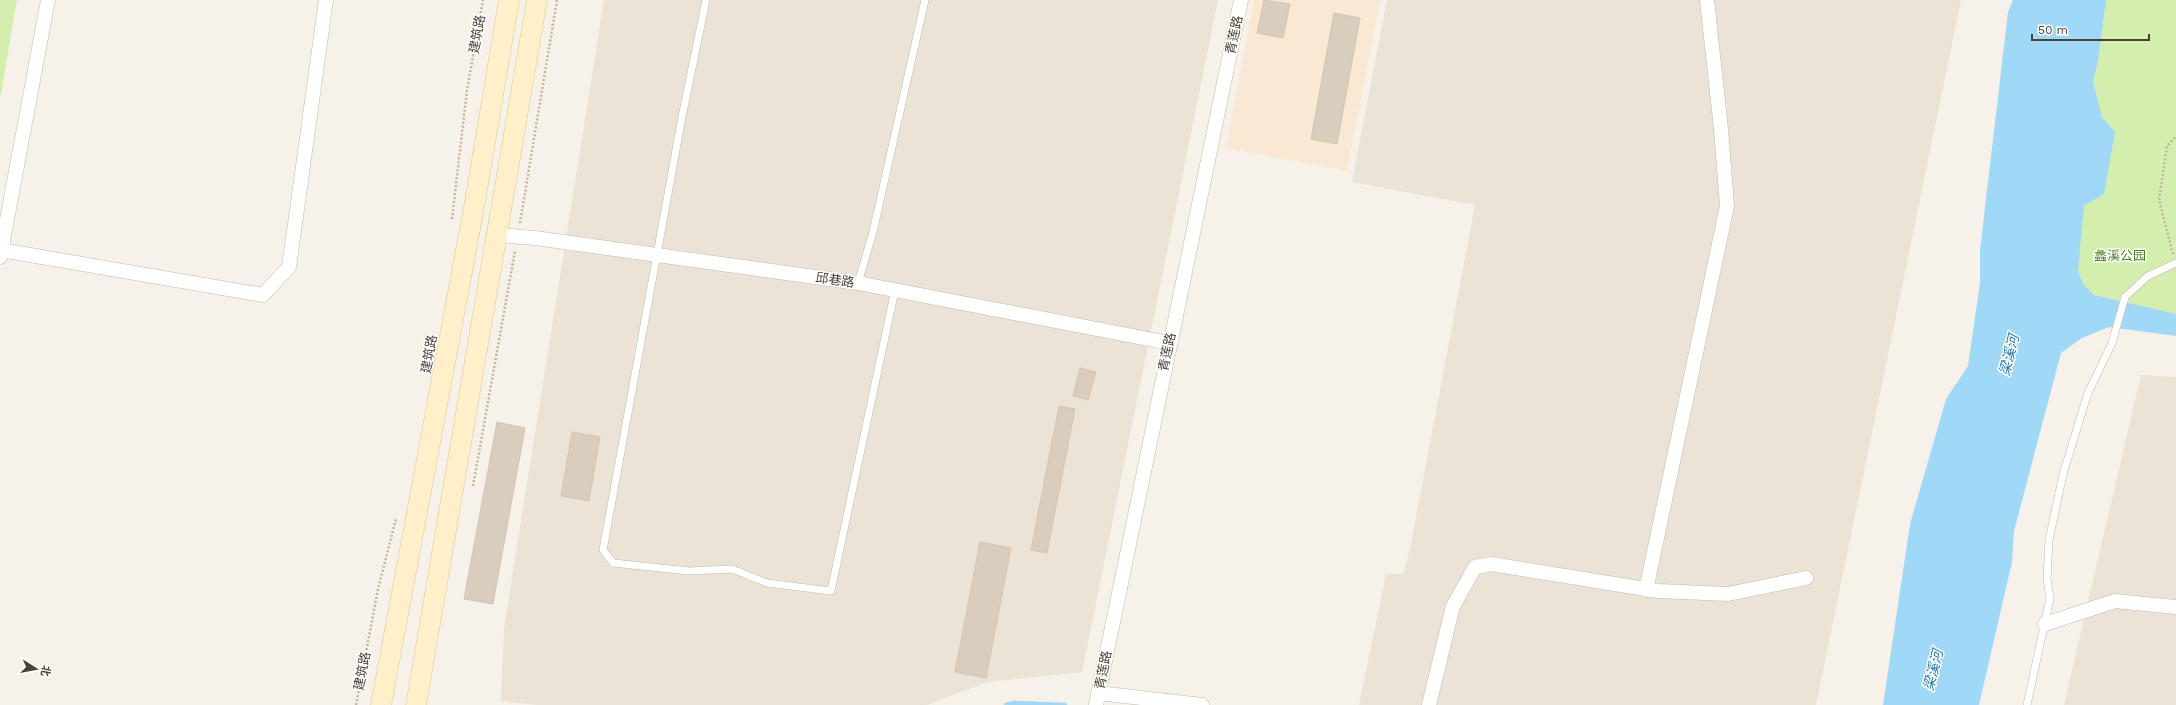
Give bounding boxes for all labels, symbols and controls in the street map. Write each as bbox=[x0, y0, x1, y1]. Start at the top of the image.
street label: 建筑路 bbox=[466, 13, 488, 55]
street label: 青莲路 bbox=[1223, 14, 1245, 56]
scale bar bbox=[2032, 16, 2149, 42]
text: 50 m bbox=[2038, 23, 2068, 37]
park label: 蠡溪公园 bbox=[2094, 248, 2146, 263]
street label: 邱巷路 bbox=[815, 270, 855, 290]
water label: 梁溪河 bbox=[1996, 330, 2023, 377]
street label: 青莲路 bbox=[1156, 331, 1178, 373]
street label: 建筑路 bbox=[418, 333, 440, 375]
water label: 梁溪河 bbox=[1920, 645, 1947, 692]
north arrow bbox=[16, 649, 56, 689]
street label: 青莲路 bbox=[1092, 649, 1114, 691]
street label: 建筑路 bbox=[351, 650, 373, 692]
text: 北 bbox=[38, 664, 53, 677]

